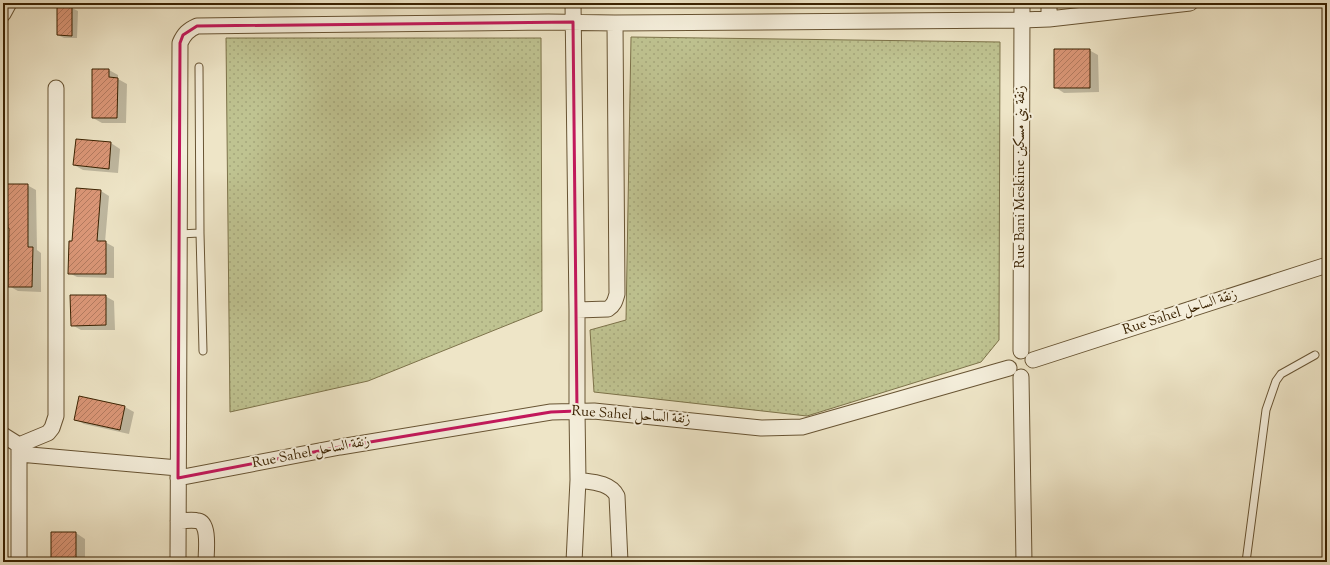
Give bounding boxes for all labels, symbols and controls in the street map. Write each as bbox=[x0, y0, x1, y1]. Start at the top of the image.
street label: Rue Bani Meskine زنقة بني مسكين bbox=[1011, 86, 1032, 268]
street label: Rue Sahel زنقة الساحل bbox=[1120, 285, 1240, 341]
street label: Rue Sahel زنقة الساحل bbox=[571, 402, 691, 430]
street label: Rue Sahel زنقة الساحل bbox=[250, 432, 372, 474]

